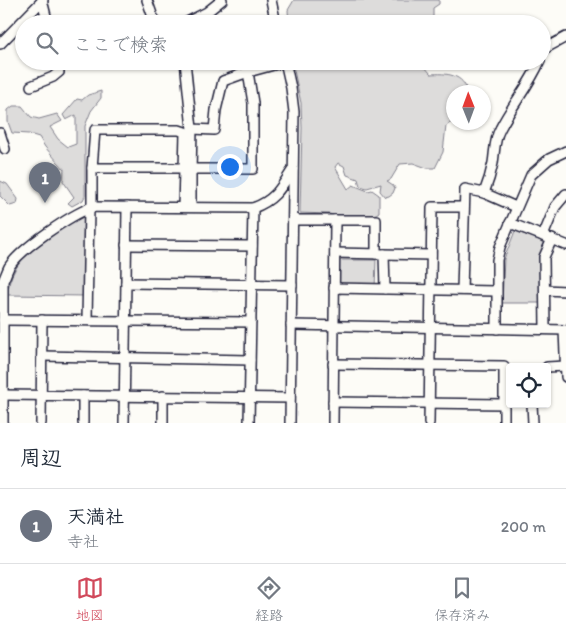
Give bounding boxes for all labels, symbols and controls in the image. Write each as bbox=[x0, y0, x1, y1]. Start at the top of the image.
search box bbox=[15, 15, 551, 70]
icon: search bbox=[33, 29, 61, 57]
text: ここで検索 bbox=[73, 33, 168, 56]
north arrow bbox=[446, 85, 491, 130]
your location bbox=[217, 154, 243, 180]
pin: 1 bbox=[29, 162, 61, 203]
map controls bbox=[506, 363, 551, 408]
button: locate bbox=[506, 363, 551, 408]
text: 周辺 bbox=[20, 445, 62, 470]
text: 天満社 bbox=[67, 505, 124, 528]
text: 1 bbox=[32, 517, 40, 536]
text: 200 m bbox=[501, 517, 546, 536]
text: 寺社 bbox=[67, 532, 99, 551]
tab: 地図 bbox=[76, 574, 104, 624]
tab: 経路 bbox=[255, 574, 283, 624]
tab: 保存済み bbox=[434, 574, 490, 624]

